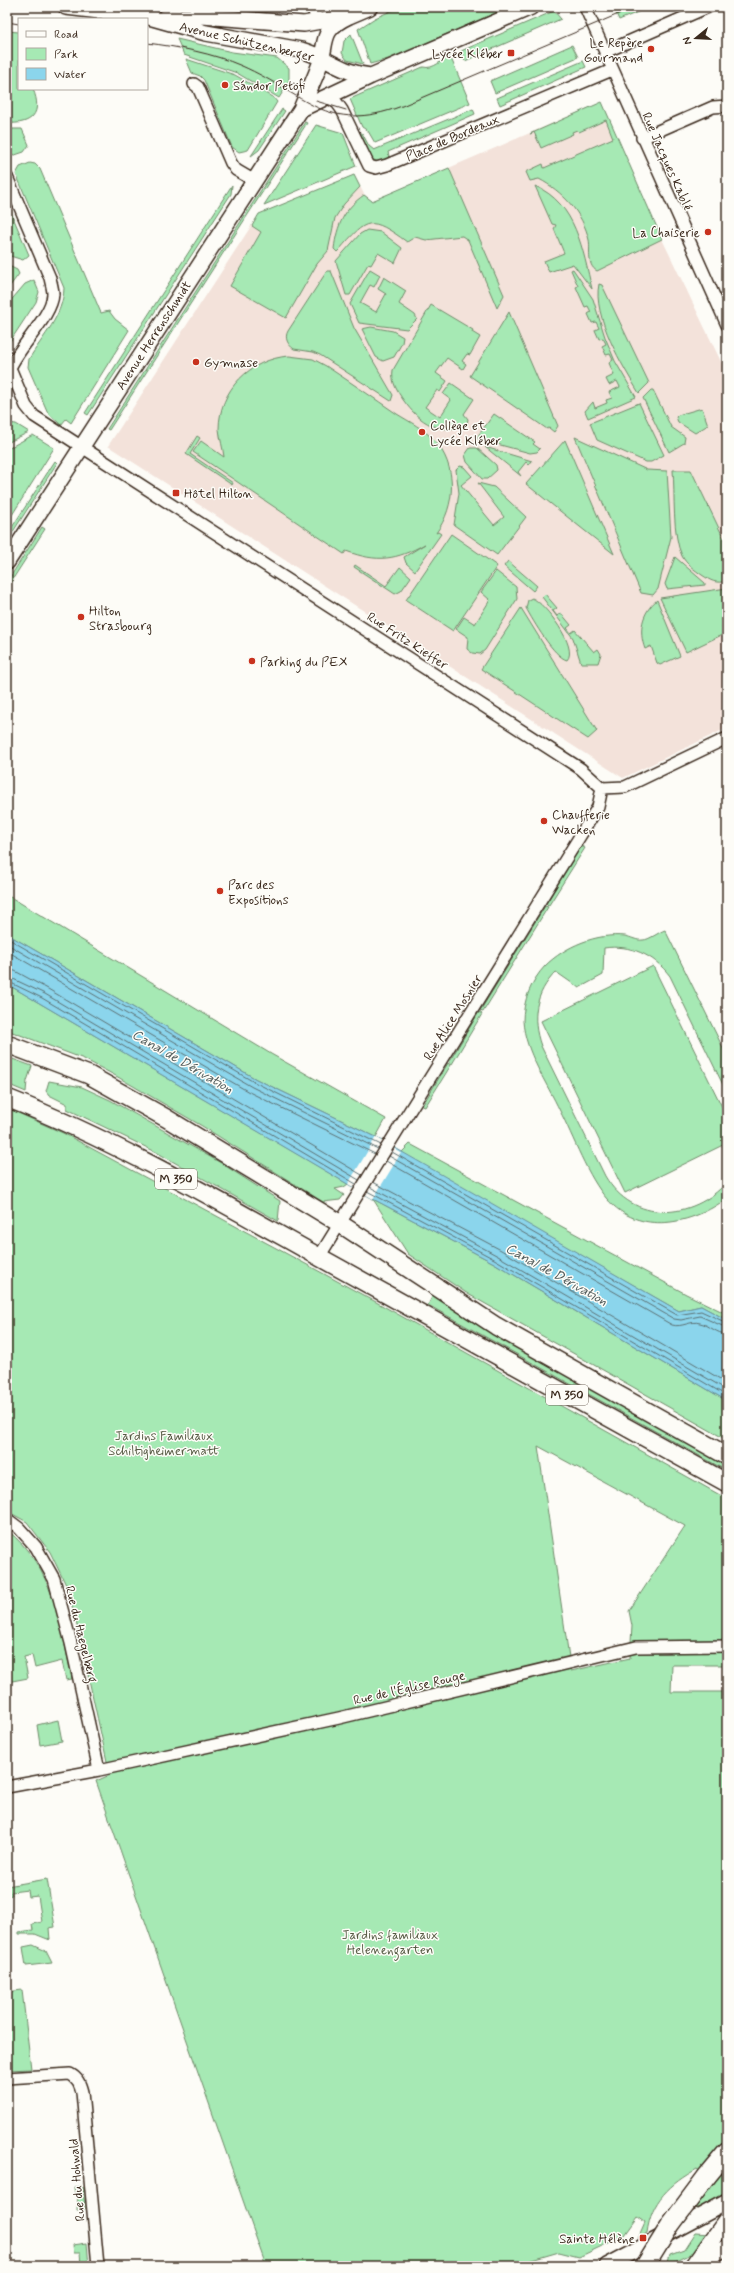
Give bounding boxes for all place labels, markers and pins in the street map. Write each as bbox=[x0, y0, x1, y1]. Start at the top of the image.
place label: Le Repère Gourmand bbox=[584, 35, 643, 67]
marker: Le Repère Gourmand bbox=[646, 44, 656, 54]
place label: Lycée Kléber bbox=[432, 46, 504, 63]
marker: Lycée Kléber bbox=[506, 48, 516, 58]
place label: Sándor Petöfi bbox=[233, 78, 305, 95]
marker: Sándor Petöfi bbox=[220, 80, 230, 90]
place label: La Chaiserie bbox=[632, 225, 700, 242]
marker: La Chaiserie bbox=[703, 227, 713, 237]
place label: Gymnase bbox=[204, 355, 258, 372]
marker: Gymnase bbox=[191, 357, 201, 367]
place label: Collège et Lycée Kléber bbox=[430, 418, 502, 450]
marker: Collège et Lycée Kléber bbox=[417, 427, 427, 437]
place label: Hôtel Hilton bbox=[184, 486, 253, 503]
marker: Hôtel Hilton bbox=[171, 488, 181, 498]
place label: Hilton Strasbourg bbox=[89, 603, 152, 635]
marker: Hilton Strasbourg bbox=[76, 612, 86, 622]
place label: Parking du PEX bbox=[260, 654, 348, 673]
marker: Parking du PEX bbox=[247, 656, 257, 666]
place label: Chaufferie Wacken bbox=[552, 807, 610, 839]
marker: Chaufferie Wacken bbox=[539, 816, 549, 826]
place label: Parc des Expositions bbox=[228, 877, 289, 909]
marker: Parc des Expositions bbox=[215, 886, 225, 896]
place label: Sainte Hélène bbox=[559, 2231, 635, 2248]
marker: Sainte Hélène bbox=[638, 2233, 648, 2243]

